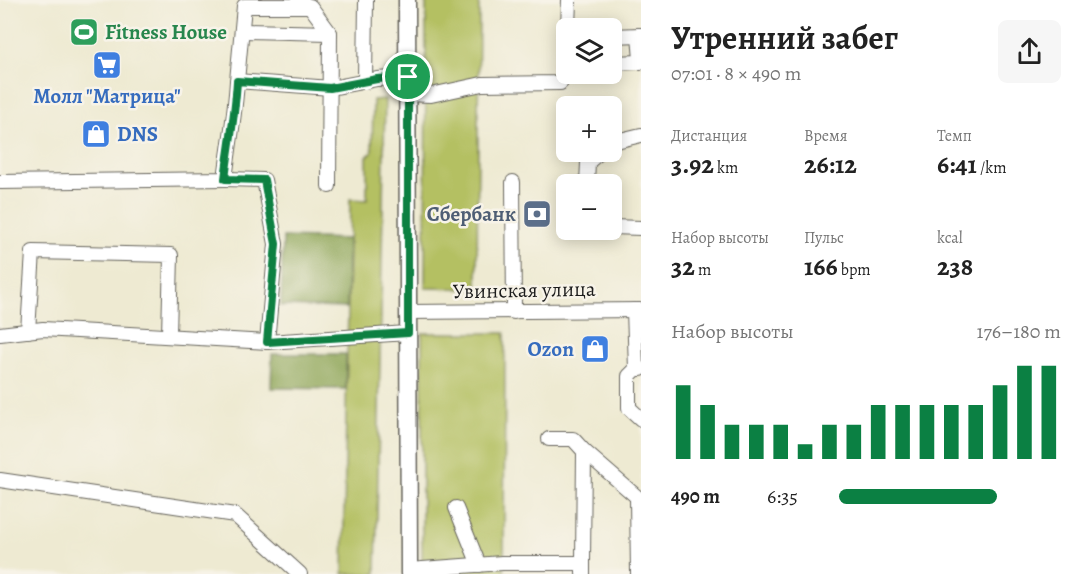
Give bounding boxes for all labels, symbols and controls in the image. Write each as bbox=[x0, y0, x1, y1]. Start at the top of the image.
text: Утренний забег bbox=[671, 15, 898, 60]
sports icon: Fitness House bbox=[68, 16, 100, 48]
place label: Fitness House bbox=[105, 18, 227, 46]
map controls bbox=[556, 18, 622, 240]
button: layers bbox=[556, 18, 622, 84]
button: share bbox=[998, 20, 1061, 83]
supermarket icon: Молл "Матрица" bbox=[91, 49, 123, 81]
pin bbox=[382, 51, 433, 102]
icon: arrive bbox=[391, 60, 424, 93]
text: 07:01 · 8 × 490 m bbox=[671, 60, 801, 87]
place label: Молл "Матрица" bbox=[33, 82, 181, 110]
button: + bbox=[556, 96, 622, 162]
shop icon: DNS bbox=[80, 118, 112, 150]
place label: DNS bbox=[117, 120, 158, 148]
text: Дистанция bbox=[671, 125, 747, 147]
text: Время bbox=[804, 125, 848, 147]
text: Темп bbox=[937, 125, 972, 147]
text: 3.92 bbox=[671, 147, 714, 182]
text: 26:12 bbox=[804, 147, 857, 182]
text: 6:41 bbox=[937, 147, 977, 182]
text: km bbox=[714, 157, 738, 179]
text: /km bbox=[977, 157, 1007, 179]
button: − bbox=[556, 174, 622, 240]
bank icon: Сбербанк bbox=[521, 198, 553, 230]
place label: Сбербанк bbox=[427, 200, 516, 228]
text: Набор высоты bbox=[671, 227, 769, 249]
text: Пульс bbox=[804, 227, 844, 249]
text: kcal bbox=[937, 227, 963, 249]
text: 32 bbox=[671, 249, 695, 284]
text: 166 bbox=[804, 249, 838, 284]
text: 238 bbox=[937, 249, 973, 284]
text: m bbox=[695, 259, 711, 281]
text: bpm bbox=[838, 259, 871, 281]
street label: Увинская улица bbox=[452, 275, 596, 305]
text: Набор высоты bbox=[671, 318, 794, 345]
text: 176–180 m bbox=[977, 318, 1061, 345]
shop icon: Ozon bbox=[579, 333, 611, 365]
place label: Ozon bbox=[528, 335, 574, 363]
text: 490 m bbox=[671, 483, 720, 510]
text: 6:35 bbox=[767, 483, 798, 510]

